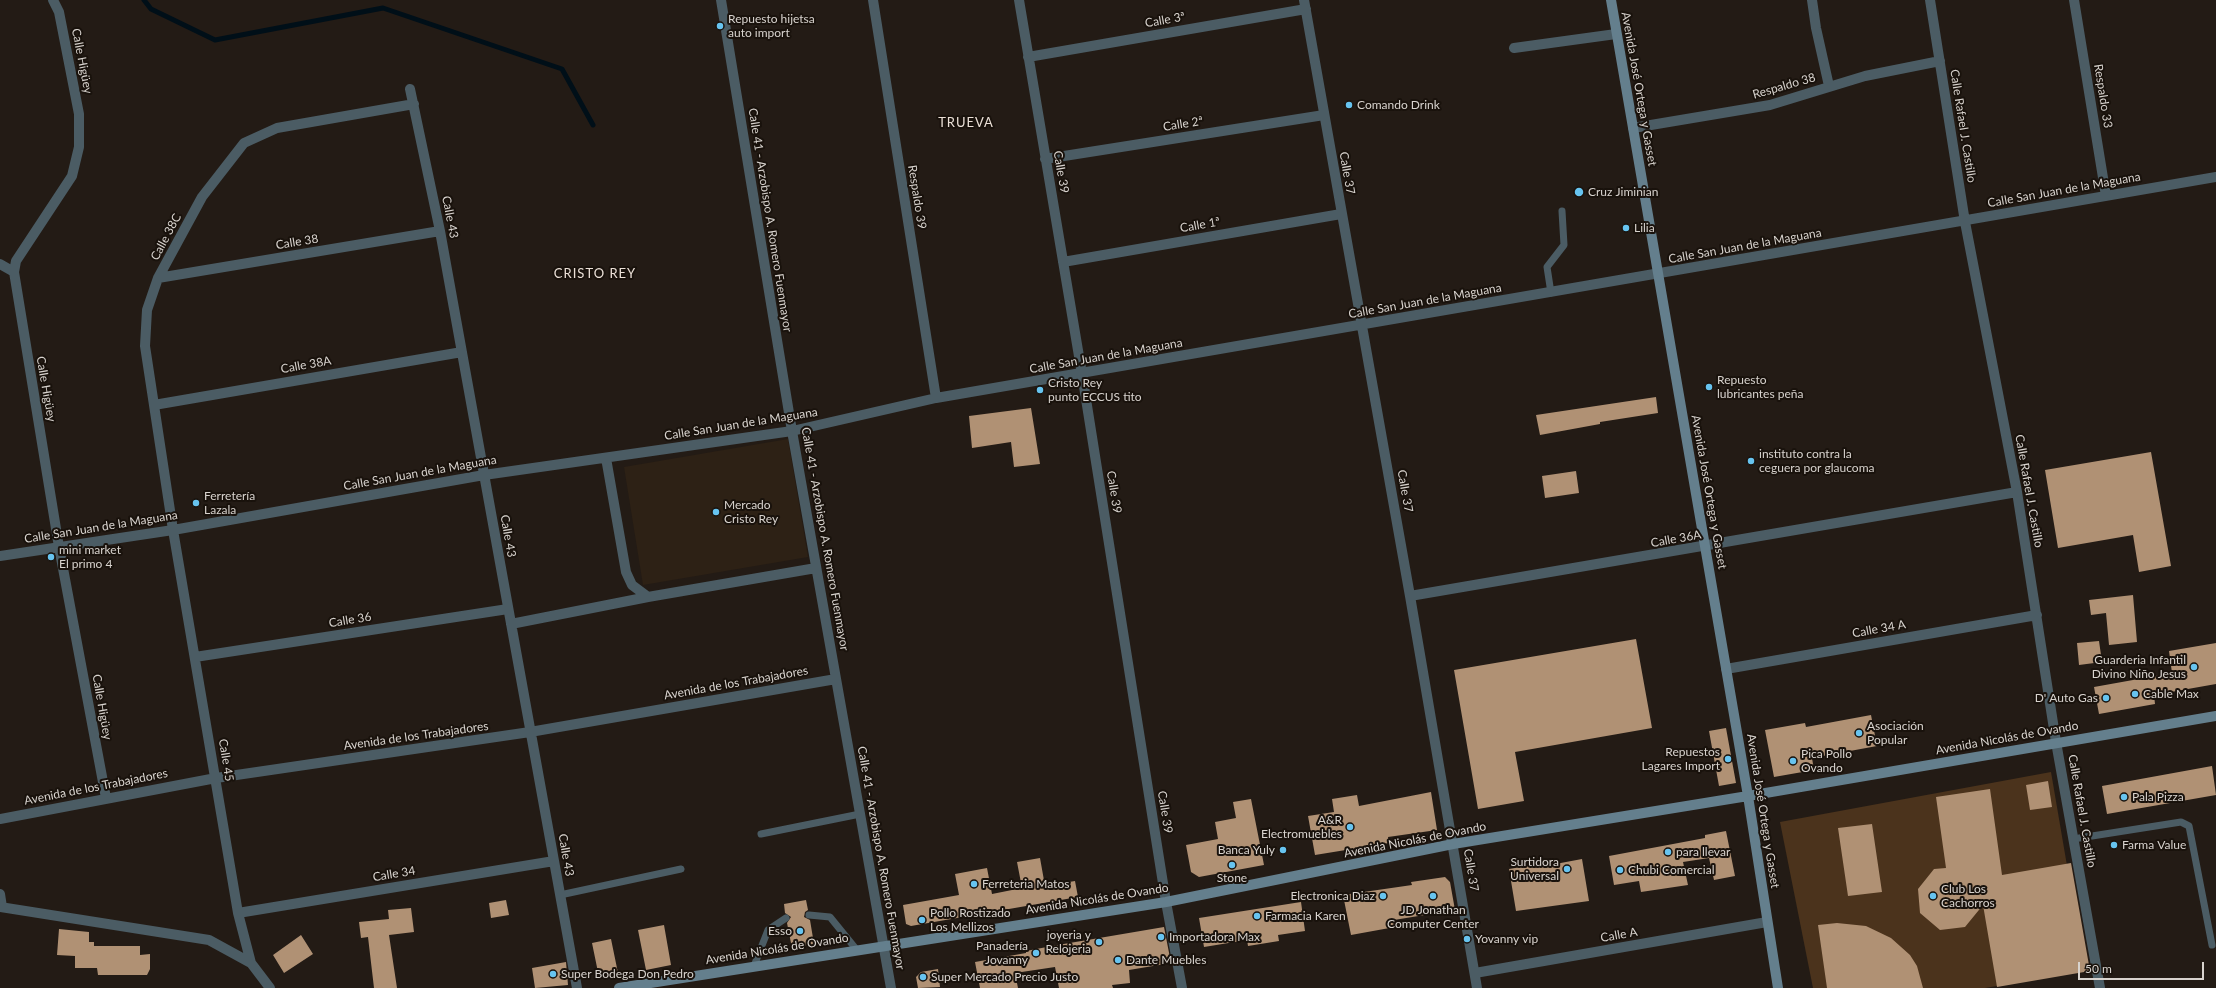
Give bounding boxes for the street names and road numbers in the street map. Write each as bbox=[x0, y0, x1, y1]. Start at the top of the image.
street label: Calle 3ª bbox=[1144, 9, 1186, 31]
street label: Avenida José Ortega y Gasset bbox=[1618, 11, 1660, 167]
street label: Calle Higüey bbox=[69, 27, 95, 95]
street label: Respaldo 33 bbox=[2091, 63, 2115, 129]
street label: Calle Rafael J. Castillo bbox=[1947, 68, 1979, 184]
street label: Respaldo 38 bbox=[1751, 70, 1817, 102]
street label: Calle 41 - Arzobispo A. Romero Fuenmayor bbox=[745, 107, 795, 333]
street label: Calle 2ª bbox=[1162, 114, 1204, 134]
street label: Calle 39 bbox=[1050, 150, 1072, 194]
street label: Calle 37 bbox=[1336, 151, 1358, 195]
street label: Respaldo 39 bbox=[905, 164, 929, 230]
street label: Calle San Juan de la Maguana bbox=[1986, 169, 2142, 211]
street label: Calle 43 bbox=[439, 195, 461, 239]
street label: Calle 38C bbox=[148, 211, 184, 263]
street label: Calle 1ª bbox=[1179, 214, 1221, 236]
street label: Calle San Juan de la Maguana bbox=[1667, 225, 1823, 267]
street label: Calle 38 bbox=[275, 232, 319, 252]
street label: Calle San Juan de la Maguana bbox=[1347, 280, 1503, 322]
street label: Calle San Juan de la Maguana bbox=[1028, 335, 1184, 377]
street label: Calle 38A bbox=[280, 353, 332, 377]
street label: Calle Higüey bbox=[33, 355, 59, 423]
street label: Calle San Juan de la Maguana bbox=[663, 405, 819, 443]
street label: Avenida José Ortega y Gasset bbox=[1688, 414, 1730, 570]
street label: Calle 41 - Arzobispo A. Romero Fuenmayor bbox=[798, 426, 852, 652]
street label: Calle Rafael J. Castillo bbox=[2012, 433, 2046, 549]
street label: Calle San Juan de la Maguana bbox=[342, 452, 498, 494]
street label: Calle 37 bbox=[1394, 469, 1416, 513]
street label: Calle 39 bbox=[1104, 470, 1124, 514]
street label: Calle San Juan de la Maguana bbox=[23, 508, 179, 546]
street label: Calle 43 bbox=[497, 514, 519, 558]
street label: Calle 36A bbox=[1650, 527, 1702, 551]
street label: Calle 36 bbox=[328, 610, 372, 630]
street label: Calle 34 A bbox=[1851, 617, 1907, 641]
street label: Avenida de los Trabajadores bbox=[663, 663, 809, 703]
street label: Calle Higüey bbox=[89, 673, 115, 741]
street label: Avenida Nicolás de Ovando bbox=[1934, 718, 2080, 758]
street label: Avenida de los Trabajadores bbox=[343, 719, 489, 753]
street label: Avenida José Ortega y Gasset bbox=[1744, 733, 1782, 889]
street label: Calle 45 bbox=[216, 738, 236, 782]
street label: Calle 41 - Arzobispo A. Romero Fuenmayor bbox=[854, 745, 908, 971]
street label: Calle Rafael J. Castillo bbox=[2065, 753, 2099, 869]
street label: Avenida de los Trabajadores bbox=[23, 766, 169, 808]
street label: Calle 39 bbox=[1155, 790, 1175, 834]
street label: Avenida Nicolás de Ovando bbox=[1343, 819, 1487, 861]
street label: Calle 43 bbox=[555, 833, 577, 877]
street label: Calle 37 bbox=[1461, 848, 1481, 892]
street label: Calle 34 bbox=[372, 864, 416, 884]
street label: Avenida Nicolás de Ovando bbox=[1024, 881, 1170, 917]
street label: Calle A bbox=[1599, 925, 1639, 945]
street label: Avenida Nicolás de Ovando bbox=[704, 931, 850, 967]

